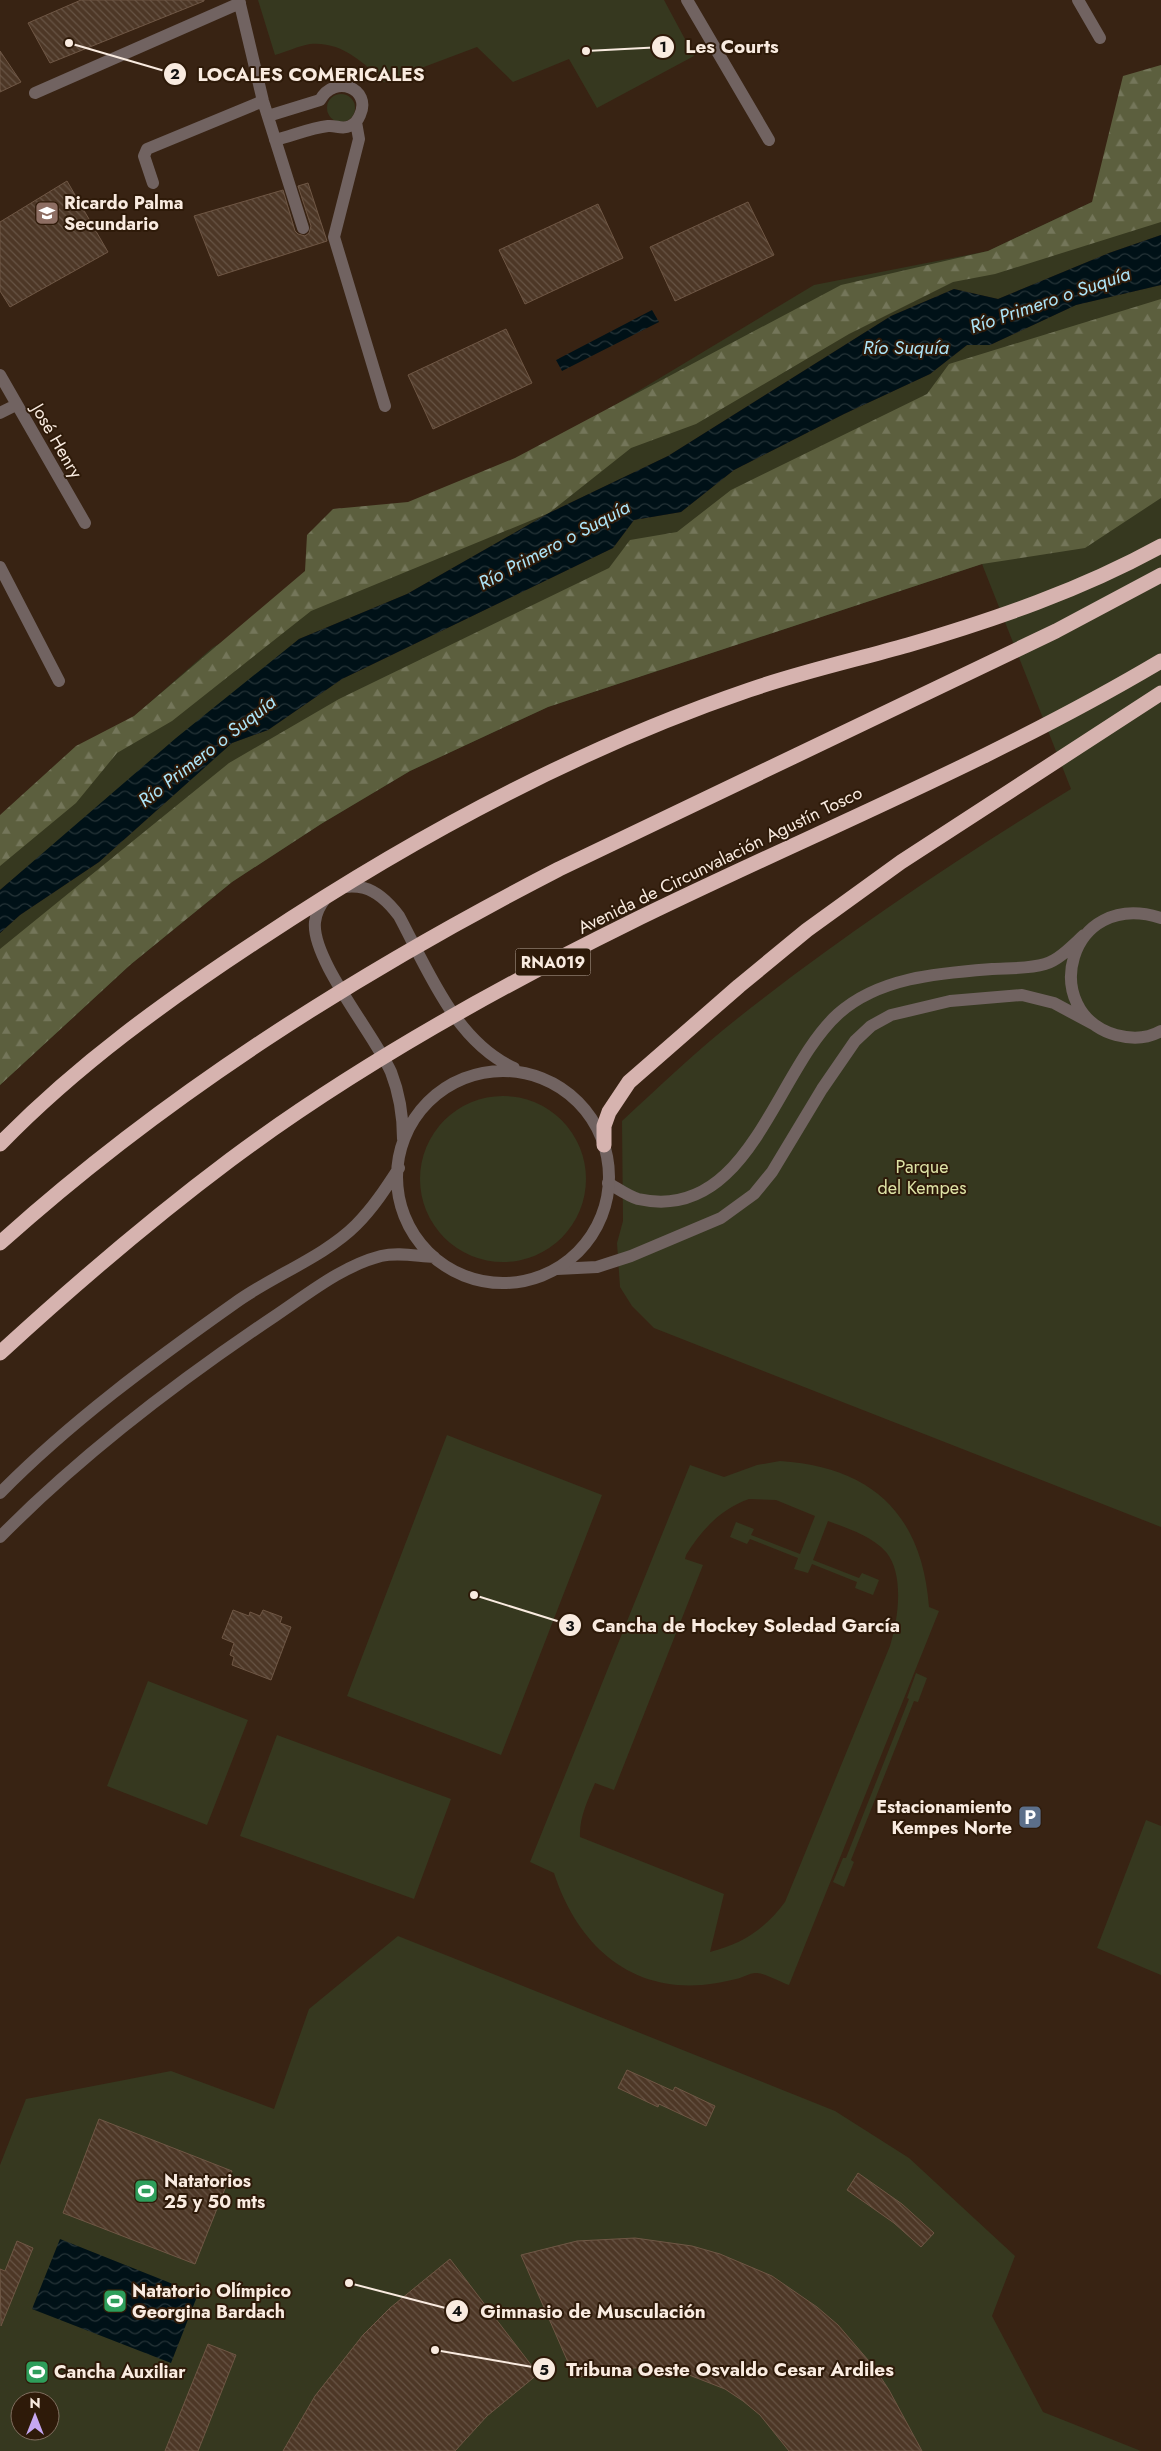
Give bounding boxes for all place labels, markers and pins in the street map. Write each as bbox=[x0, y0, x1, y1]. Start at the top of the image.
callout: Les Courts bbox=[650, 30, 789, 64]
callout: LOCALES COMERICALES bbox=[163, 57, 435, 91]
place label: Ricardo Palma Secundario bbox=[64, 190, 183, 237]
school or university icon: Ricardo Palma Secundario bbox=[34, 200, 60, 226]
callout: Cancha de Hockey Soledad García bbox=[557, 1608, 910, 1642]
place label: Estacionamiento Kempes Norte bbox=[876, 1794, 1012, 1841]
parking icon: Estacionamiento Kempes Norte bbox=[1017, 1804, 1043, 1830]
place label: Natatorios 25 y 50 mts bbox=[164, 2168, 265, 2215]
sports icon: Natatorios 25 y 50 mts bbox=[133, 2178, 159, 2204]
place label: Natatorio Olímpico Georgina Bardach bbox=[132, 2278, 291, 2325]
sports icon: Natatorio Olímpico Georgina Bardach bbox=[102, 2288, 128, 2314]
callout: Gimnasio de Musculación bbox=[445, 2294, 715, 2328]
callout: Tribuna Oeste Osvaldo Cesar Ardiles bbox=[531, 2352, 904, 2386]
sports icon: Cancha Auxiliar bbox=[24, 2359, 50, 2385]
place label: Cancha Auxiliar bbox=[54, 2359, 186, 2385]

